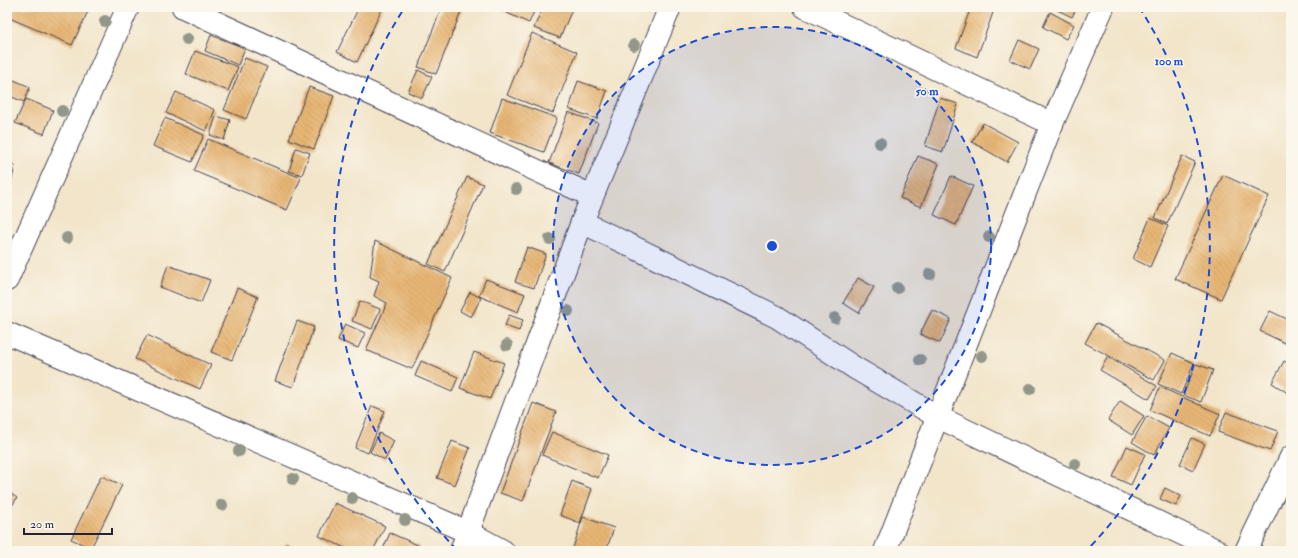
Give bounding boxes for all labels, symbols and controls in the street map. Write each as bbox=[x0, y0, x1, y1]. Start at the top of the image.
text: 100 m bbox=[1155, 54, 1184, 69]
text: 50 m bbox=[915, 84, 939, 99]
centre of rings bbox=[765, 239, 779, 253]
scale bar bbox=[24, 510, 112, 536]
text: 20 m bbox=[30, 517, 55, 532]

